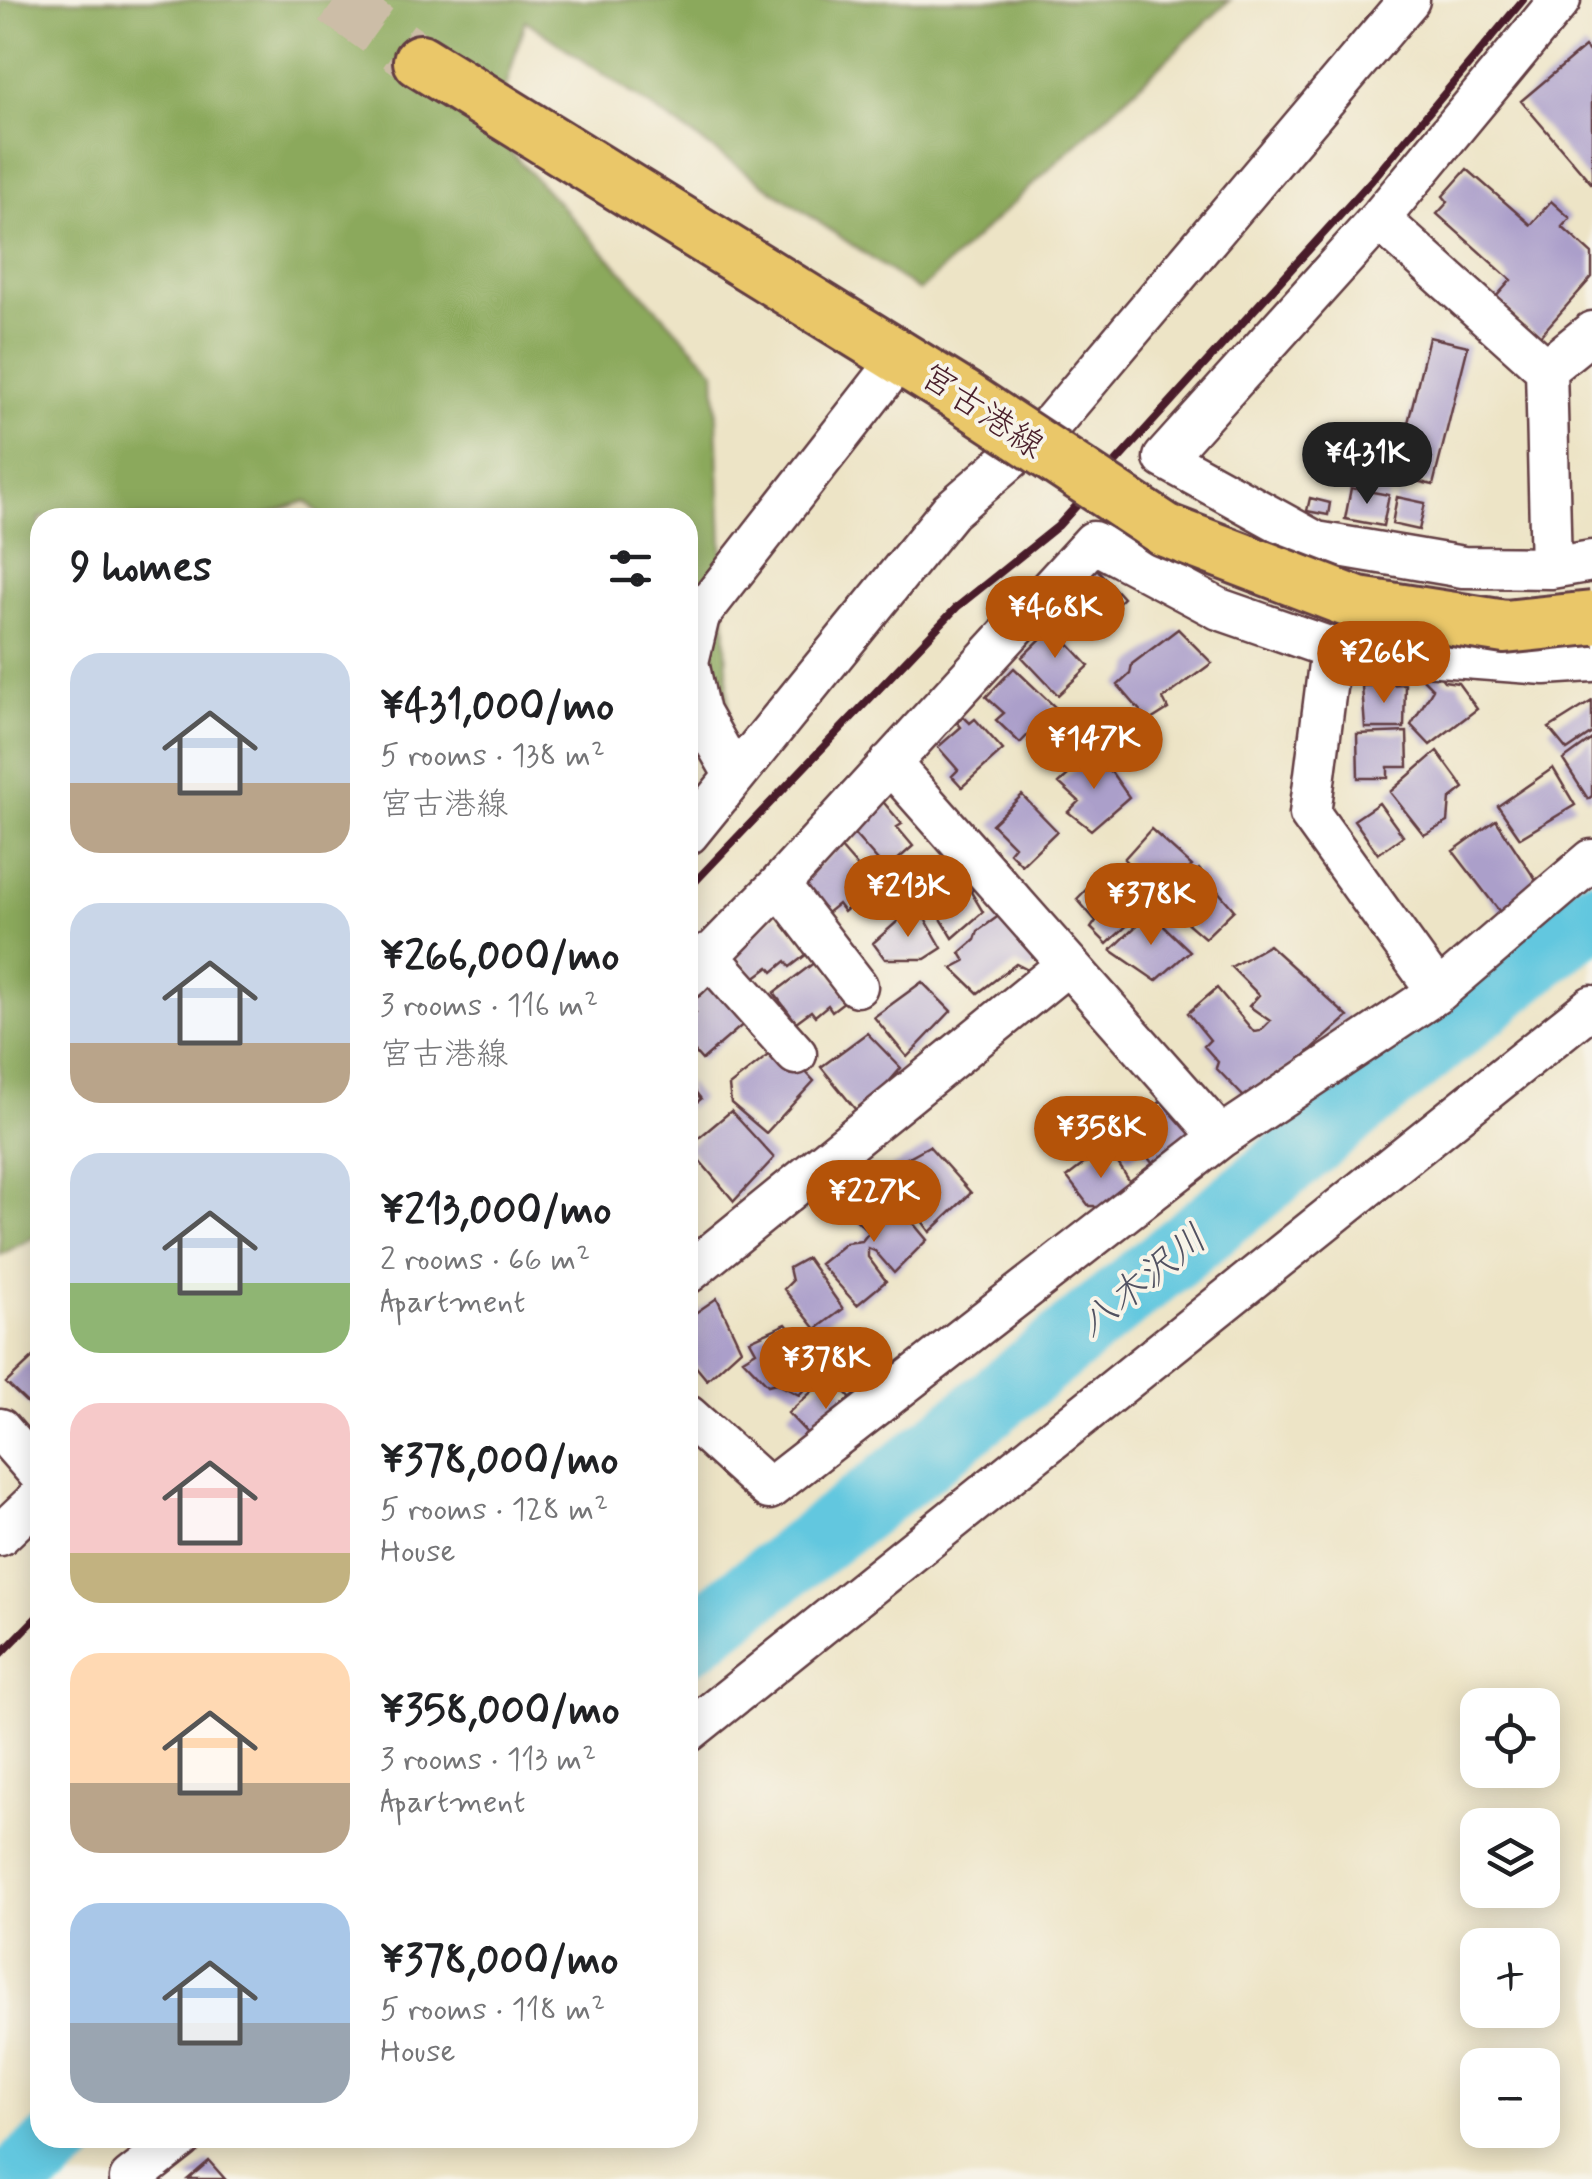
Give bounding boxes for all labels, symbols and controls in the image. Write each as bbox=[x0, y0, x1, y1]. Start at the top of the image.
street label: 宮古港線 bbox=[911, 353, 1053, 470]
pin: ¥431K bbox=[1297, 422, 1437, 507]
text: ¥431K bbox=[1324, 433, 1410, 475]
text: 9 homes bbox=[70, 541, 212, 596]
icon: filters bbox=[603, 541, 658, 596]
pin: ¥468K bbox=[985, 576, 1125, 661]
text: ¥468K bbox=[1008, 587, 1102, 629]
pin: ¥266K bbox=[1314, 621, 1454, 706]
text: ¥266K bbox=[1339, 632, 1429, 674]
text: ¥431,000/mo bbox=[380, 680, 614, 735]
icon: home bbox=[150, 693, 270, 813]
pin: ¥147K bbox=[1024, 707, 1164, 792]
text: ¥147K bbox=[1048, 718, 1140, 760]
text: 5 rooms · 138 m² bbox=[380, 735, 605, 777]
text: 宮古港線 bbox=[380, 784, 508, 826]
pin: ¥213K bbox=[838, 855, 978, 940]
pin: ¥378K bbox=[1081, 863, 1221, 948]
text: ¥213K bbox=[866, 866, 950, 908]
text: ¥378K bbox=[1107, 874, 1195, 916]
text: ¥266,000/mo bbox=[380, 930, 619, 985]
icon: home bbox=[150, 943, 270, 1063]
text: 3 rooms · 116 m² bbox=[380, 985, 598, 1027]
text: 宮古港線 bbox=[380, 1034, 508, 1076]
pin: ¥358K bbox=[1031, 1096, 1171, 1181]
text: ¥358K bbox=[1056, 1107, 1146, 1149]
pin: ¥227K bbox=[804, 1160, 944, 1245]
text: ¥227K bbox=[828, 1171, 920, 1213]
text: ¥213,000/mo bbox=[380, 1184, 612, 1239]
icon: home bbox=[150, 1193, 270, 1313]
water label: 八木沢川 bbox=[1069, 1215, 1218, 1349]
text: 2 rooms · 66 m² bbox=[380, 1239, 590, 1281]
text: Apartment bbox=[380, 1281, 525, 1323]
pin: ¥378K bbox=[756, 1327, 896, 1412]
text: ¥378K bbox=[782, 1338, 870, 1380]
text: ¥378,000/mo bbox=[380, 1434, 619, 1489]
icon: home bbox=[150, 1443, 270, 1563]
text: 5 rooms · 128 m² bbox=[380, 1489, 608, 1531]
text: House bbox=[380, 1531, 456, 1573]
text: ¥358,000/mo bbox=[380, 1684, 620, 1739]
map controls bbox=[1460, 1688, 1560, 2148]
button: locate bbox=[1460, 1688, 1560, 1788]
icon: home bbox=[150, 1693, 270, 1813]
text: 3 rooms · 113 m² bbox=[380, 1739, 596, 1781]
text: Apartment bbox=[380, 1781, 525, 1823]
button: layers bbox=[1460, 1808, 1560, 1908]
button: + bbox=[1460, 1928, 1560, 2028]
text: ¥378,000/mo bbox=[380, 1934, 619, 1989]
icon: home bbox=[150, 1943, 270, 2063]
text: 5 rooms · 118 m² bbox=[380, 1989, 605, 2031]
text: House bbox=[380, 2031, 456, 2073]
button: − bbox=[1460, 2048, 1560, 2148]

